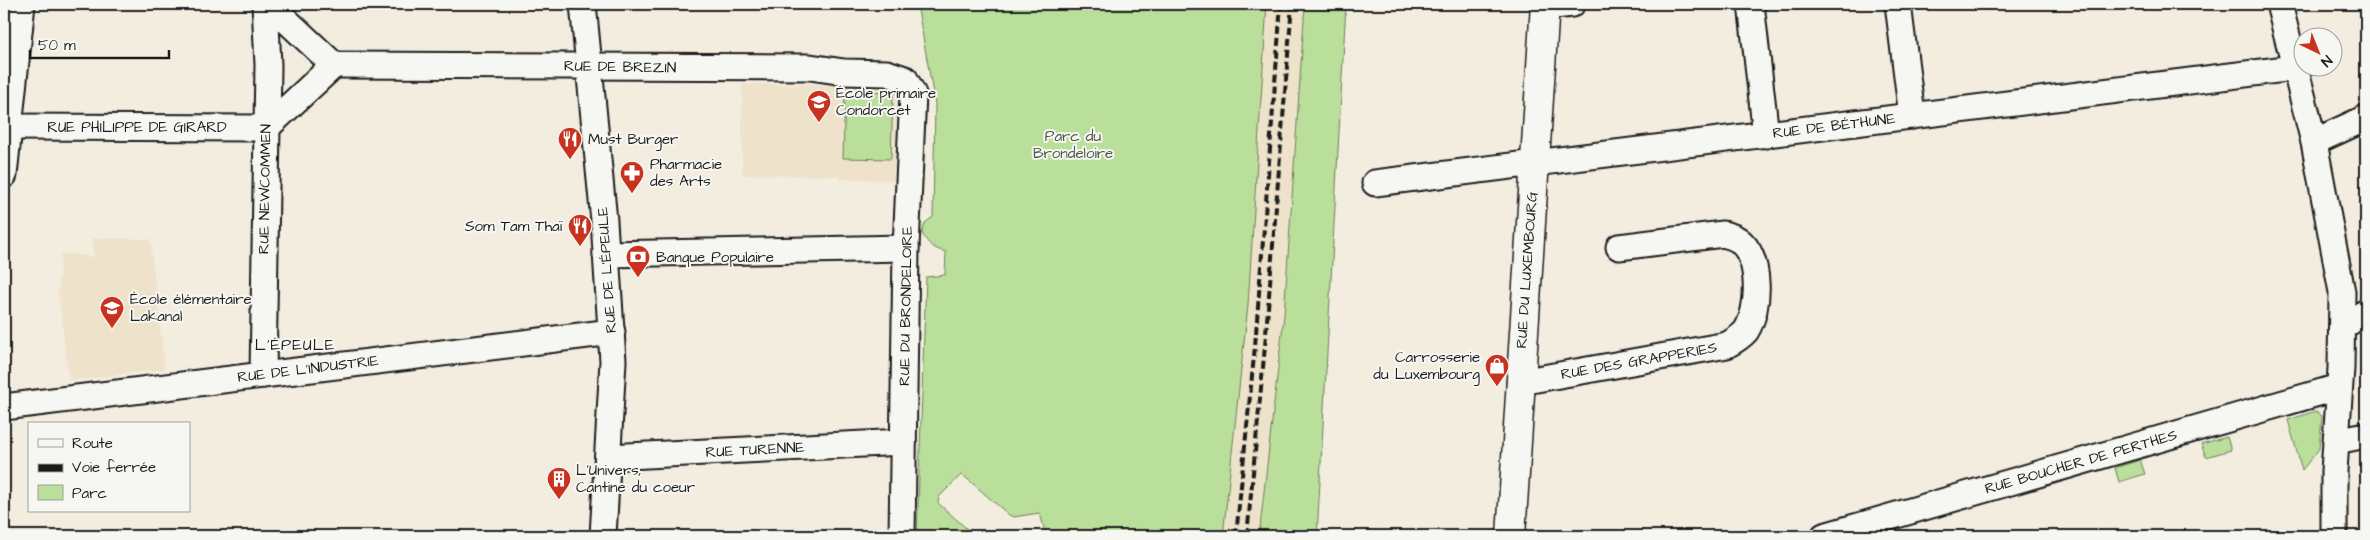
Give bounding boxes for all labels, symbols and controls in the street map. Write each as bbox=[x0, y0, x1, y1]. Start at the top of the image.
scale bar bbox=[30, 28, 169, 60]
north arrow bbox=[2292, 28, 2342, 78]
text: 50 m bbox=[38, 35, 76, 56]
text: N bbox=[2316, 50, 2336, 71]
street label: RUE DE BREZIN bbox=[564, 56, 676, 78]
place label: École primaire Condorcet bbox=[836, 83, 936, 121]
school or university icon: École primaire Condorcet bbox=[806, 89, 832, 123]
street label: RUE DE BÉTHUNE bbox=[1772, 108, 1897, 144]
street label: RUE PHILIPPE DE GIRARD bbox=[47, 117, 227, 138]
street label: RUE NEWCOMMEN bbox=[253, 124, 277, 254]
restaurant icon: Must Burger bbox=[557, 126, 583, 160]
park label: Parc du Brondeloire bbox=[1033, 126, 1113, 164]
place label: Must Burger bbox=[588, 129, 678, 151]
place label: Pharmacie des Arts bbox=[650, 154, 722, 192]
pharmacy icon: Pharmacie des Arts bbox=[619, 160, 645, 194]
street label: RUE DU LUXEMBOURG bbox=[1511, 190, 1543, 349]
street label: RUE DE L'ÉPEULE bbox=[592, 206, 622, 334]
restaurant icon: Som Tam Thaï bbox=[567, 213, 593, 247]
place label: Som Tam Thaï bbox=[465, 216, 563, 237]
street label: RUE DU BRONDELOIRE bbox=[894, 226, 918, 386]
bank icon: Banque Populaire bbox=[625, 244, 651, 278]
place label: Banque Populaire bbox=[656, 247, 774, 268]
place label: École élémentaire Lakanal bbox=[130, 289, 252, 327]
school or university icon: École élémentaire Lakanal bbox=[99, 295, 125, 329]
district label: L'ÉPEULE bbox=[255, 334, 335, 356]
street label: RUE DES GRAPPERIES bbox=[1559, 337, 1719, 385]
place label: Carrosserie du Luxembourg bbox=[1373, 347, 1480, 386]
street label: RUE DE L'INDUSTRIE bbox=[236, 350, 380, 388]
shop icon: Carrosserie du Luxembourg bbox=[1484, 353, 1510, 387]
legend bbox=[28, 422, 190, 512]
street label: RUE BOUCHER DE PERTHES bbox=[1982, 424, 2180, 500]
text: Route bbox=[72, 433, 113, 454]
street label: RUE TURENNE bbox=[705, 437, 805, 463]
text: Voie ferrée bbox=[72, 457, 156, 478]
place label: L'Univers, Cantine du coeur bbox=[576, 460, 695, 498]
building icon: L'Univers, Cantine du coeur bbox=[546, 466, 572, 500]
text: Parc bbox=[72, 483, 107, 504]

